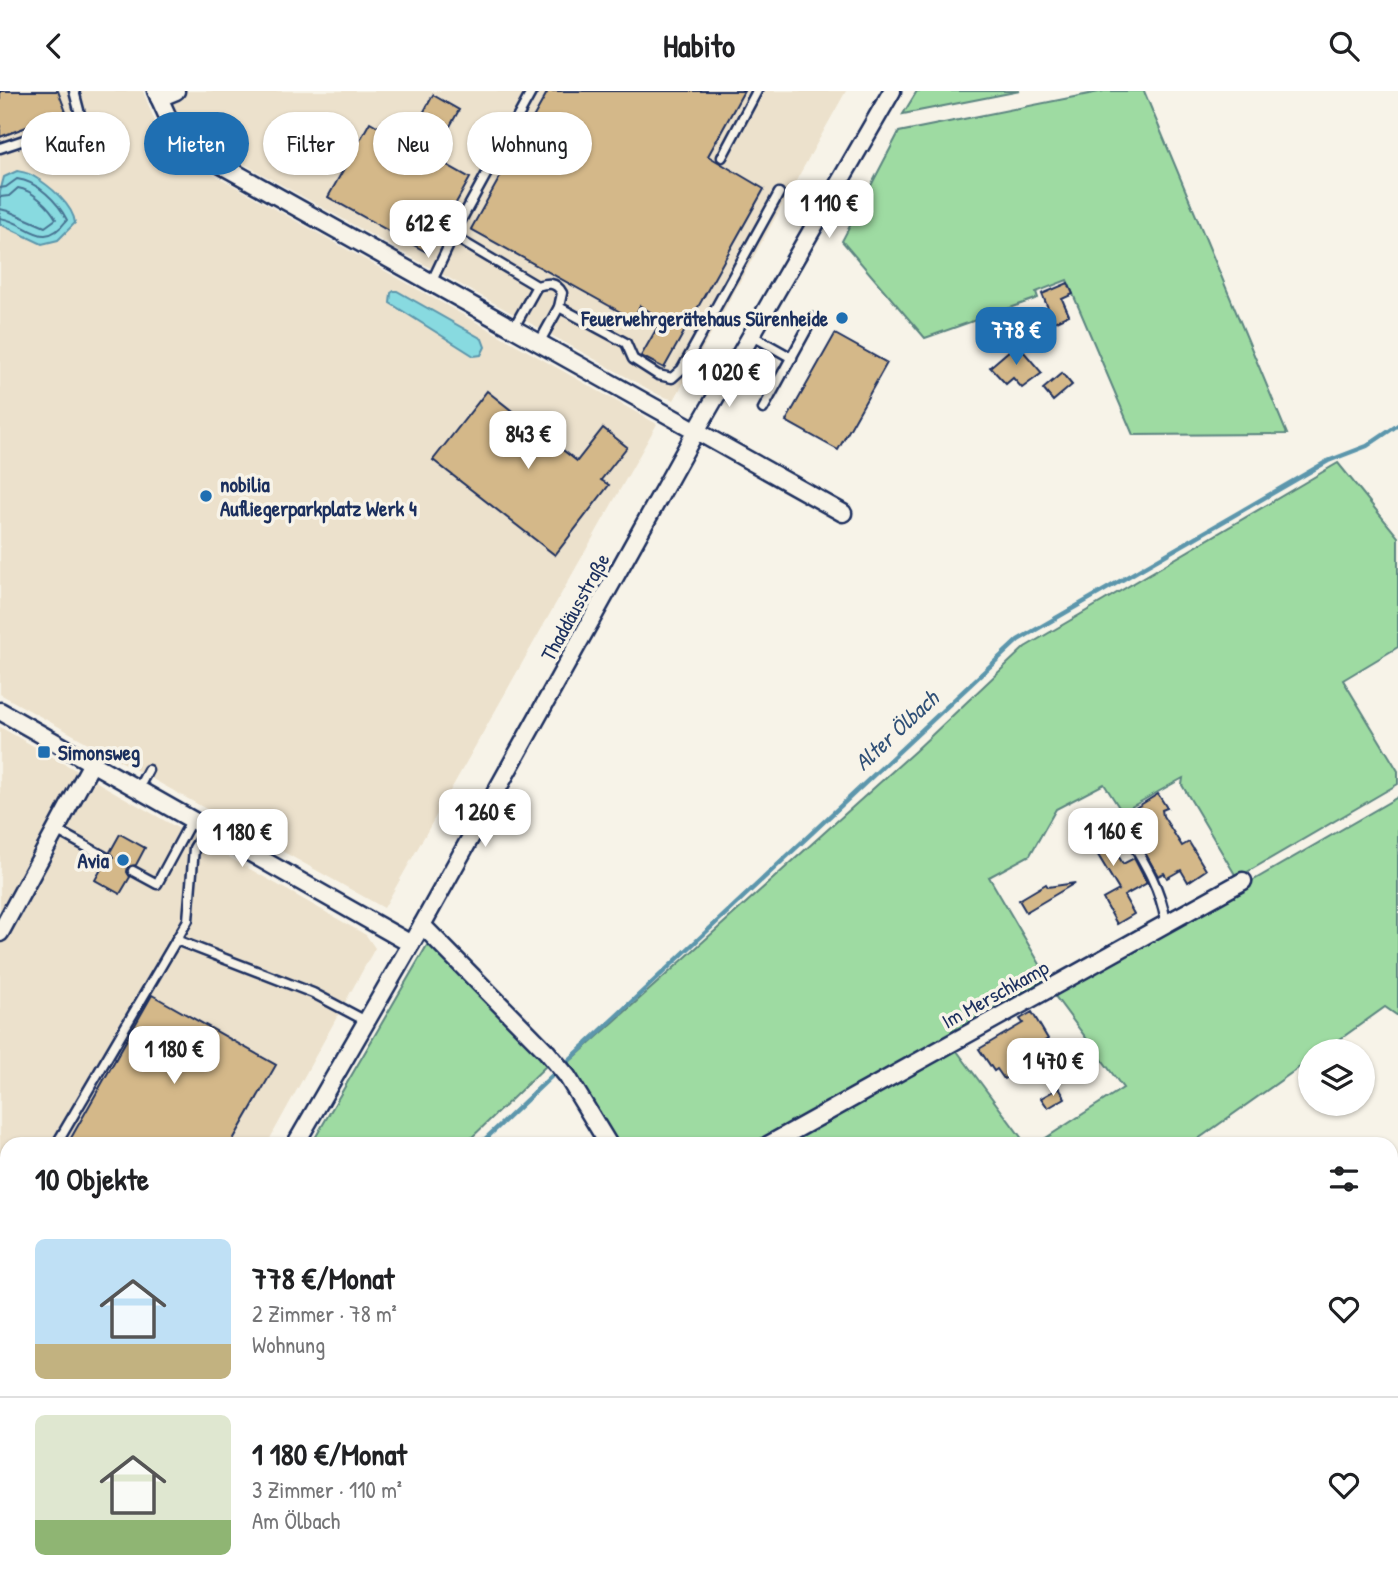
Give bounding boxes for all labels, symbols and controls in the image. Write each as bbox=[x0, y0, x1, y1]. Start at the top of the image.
text: Habito bbox=[663, 24, 735, 67]
icon: back bbox=[35, 27, 73, 65]
icon: search bbox=[1325, 27, 1363, 65]
chip: Kaufen bbox=[21, 112, 130, 175]
chip: Mieten bbox=[144, 112, 249, 175]
chip: Filter bbox=[263, 112, 359, 175]
chip: Neu bbox=[373, 112, 453, 175]
chip: Wohnung bbox=[467, 112, 592, 175]
pin: 1 110 € bbox=[764, 181, 894, 240]
text: 1 110 € bbox=[801, 187, 858, 218]
pin: 612 € bbox=[379, 201, 477, 260]
text: 612 € bbox=[406, 207, 450, 238]
place label: Feuerwehrgerätehaus Sürenheide bbox=[581, 304, 829, 334]
pin: 778 € bbox=[967, 307, 1065, 367]
marker: Feuerwehrgerätehaus Sürenheide bbox=[834, 310, 850, 326]
text: 778 € bbox=[991, 314, 1041, 345]
pin: 1 020 € bbox=[664, 349, 794, 409]
text: 1 020 € bbox=[698, 356, 760, 387]
pin: 843 € bbox=[479, 411, 577, 471]
text: 843 € bbox=[505, 418, 551, 449]
place label: nobilia Aufliegerparkplatz Werk 4 bbox=[220, 470, 417, 524]
marker: nobilia Aufliegerparkplatz Werk 4 bbox=[198, 488, 214, 504]
street label: Thaddäusstraße bbox=[533, 548, 617, 666]
water label: Alter Ölbach bbox=[847, 682, 946, 777]
place label: Simonsweg bbox=[58, 738, 140, 768]
marker: Simonsweg bbox=[36, 744, 52, 760]
pin: 1 260 € bbox=[420, 789, 550, 849]
text: 1 260 € bbox=[455, 796, 515, 827]
pin: 1 180 € bbox=[177, 809, 307, 869]
pin: 1 160 € bbox=[1048, 809, 1178, 868]
text: 1 160 € bbox=[1084, 815, 1142, 846]
text: 1 180 € bbox=[213, 816, 271, 847]
place label: Avia bbox=[77, 846, 110, 875]
marker: Avia bbox=[115, 852, 131, 868]
street label: Im Merschkamp bbox=[936, 953, 1054, 1035]
pin: 1 180 € bbox=[109, 1027, 239, 1086]
text: 1 180 € bbox=[145, 1033, 203, 1064]
pin: 1 470 € bbox=[988, 1039, 1118, 1098]
map controls bbox=[1298, 1039, 1375, 1116]
button: layers bbox=[1298, 1039, 1375, 1116]
text: 1 470 € bbox=[1023, 1045, 1083, 1076]
text: 10 Objekte bbox=[35, 1159, 149, 1199]
icon: filters bbox=[1325, 1160, 1363, 1198]
text: 778 €/Monat bbox=[252, 1258, 394, 1298]
icon: home bbox=[91, 1267, 175, 1351]
icon: heart bbox=[1325, 1290, 1363, 1328]
text: 2 Zimmer · 78 m² bbox=[252, 1298, 397, 1329]
text: Wohnung bbox=[252, 1329, 325, 1360]
text: 1 180 €/Monat bbox=[252, 1434, 407, 1474]
icon: home bbox=[91, 1443, 175, 1527]
icon: heart bbox=[1325, 1466, 1363, 1504]
text: 3 Zimmer · 110 m² bbox=[252, 1474, 402, 1505]
text: Am Ölbach bbox=[252, 1505, 340, 1536]

